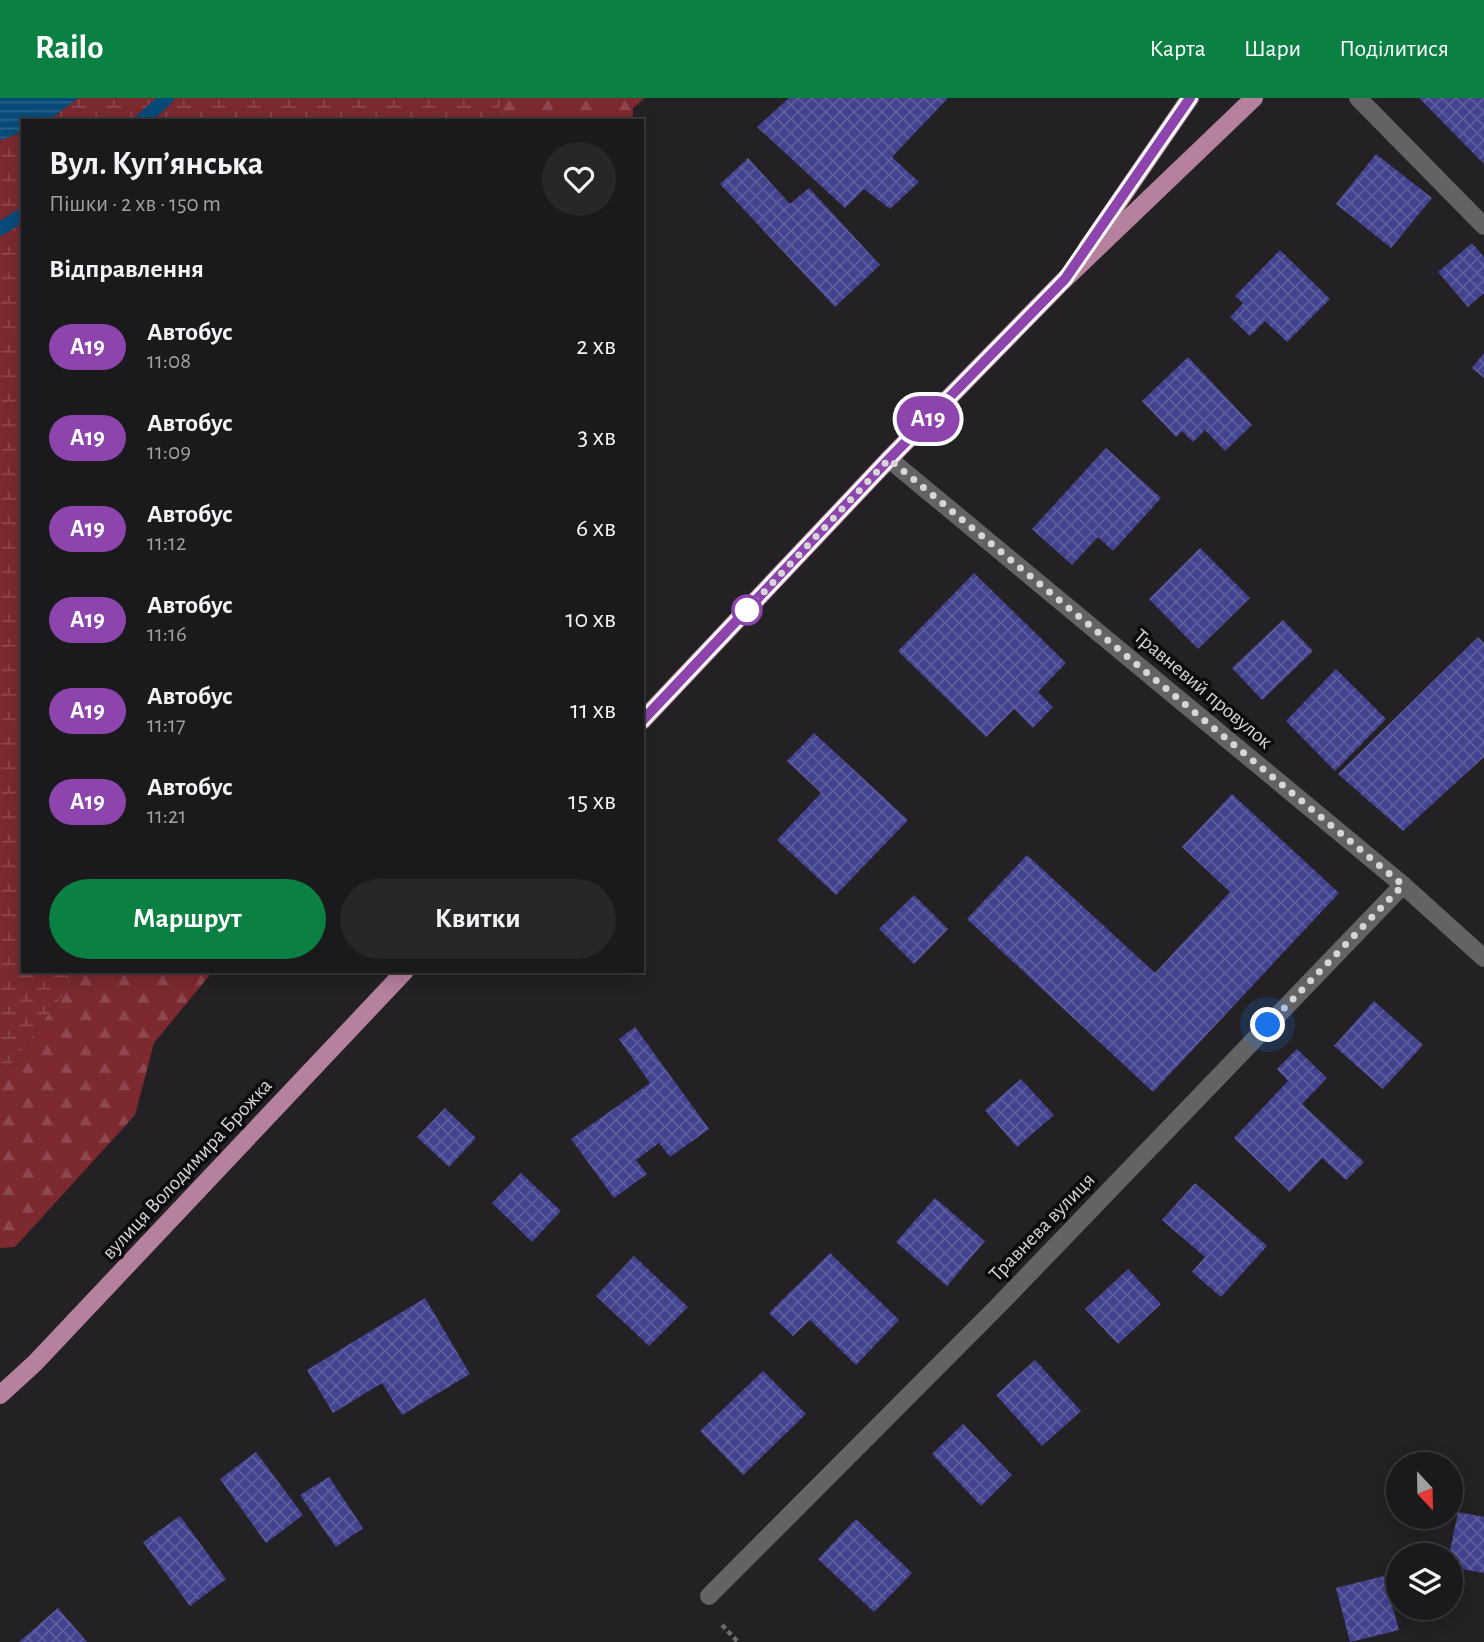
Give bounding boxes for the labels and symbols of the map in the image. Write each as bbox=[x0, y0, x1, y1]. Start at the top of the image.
line badge: А19 bbox=[888, 396, 968, 442]
unlabelled marker bbox=[732, 595, 762, 625]
street label: Травневий провулок bbox=[1130, 625, 1276, 753]
your location bbox=[1250, 1007, 1285, 1042]
street label: вулиця Володимира Брожка bbox=[98, 1074, 276, 1263]
street label: Травнева вулиця bbox=[985, 1169, 1099, 1285]
north arrow bbox=[1386, 1452, 1463, 1530]

